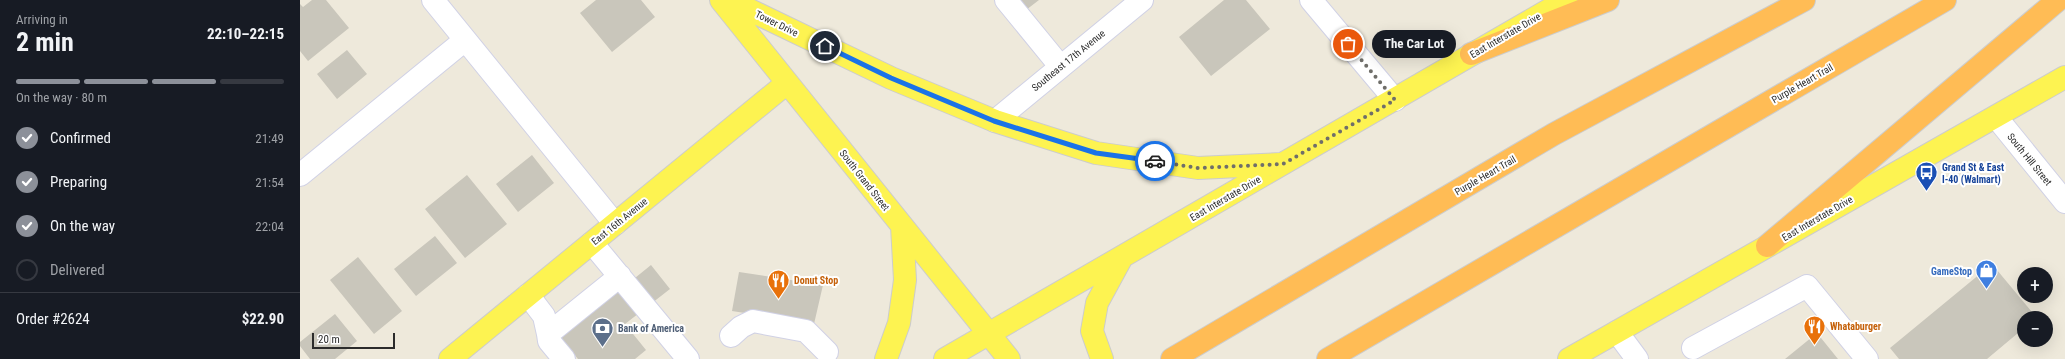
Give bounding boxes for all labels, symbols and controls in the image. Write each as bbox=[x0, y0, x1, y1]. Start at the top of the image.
street label: Tower Drive bbox=[754, 8, 800, 39]
street label: East Interstate Drive bbox=[1468, 11, 1543, 60]
text: Arriving in bbox=[16, 12, 68, 27]
text: 22:10–22:15 bbox=[207, 25, 284, 43]
text: 2 min bbox=[16, 27, 74, 57]
street label: Southeast 17th Avenue bbox=[1030, 27, 1107, 93]
pin bbox=[1331, 27, 1365, 61]
pin bbox=[808, 29, 842, 63]
callout: The Car Lot bbox=[1372, 30, 1456, 58]
icon: bag bbox=[1337, 33, 1359, 55]
icon: home bbox=[814, 35, 836, 57]
text: The Car Lot bbox=[1384, 36, 1444, 51]
street label: Purple Heart Trail bbox=[1770, 61, 1835, 105]
text: On the way · 80 m bbox=[16, 90, 107, 105]
icon: check bbox=[16, 127, 38, 149]
text: Confirmed bbox=[50, 129, 111, 147]
text: 21:49 bbox=[255, 131, 284, 146]
street label: South Hill Street bbox=[2005, 131, 2054, 188]
courier bbox=[1135, 141, 1175, 181]
street label: South Grand Street bbox=[837, 148, 892, 213]
icon: car bbox=[1144, 150, 1166, 172]
street label: Purple Heart Trail bbox=[1453, 153, 1518, 197]
bus stop icon: Grand St & East I-40 (Walmart) bbox=[1914, 160, 1940, 193]
place label: Grand St & East I-40 (Walmart) bbox=[1942, 162, 2004, 186]
icon: check bbox=[16, 171, 38, 193]
text: Preparing bbox=[50, 173, 107, 191]
street label: East Interstate Drive bbox=[1188, 174, 1263, 223]
text: 21:54 bbox=[255, 175, 284, 190]
street label: East Interstate Drive bbox=[1780, 194, 1855, 243]
street label: East 16th Avenue bbox=[589, 195, 650, 247]
icon: check bbox=[16, 215, 38, 237]
text: On the way bbox=[50, 217, 115, 235]
text: 22:04 bbox=[255, 219, 284, 234]
shop icon: GameStop bbox=[1974, 258, 2000, 291]
text: Delivered bbox=[50, 261, 105, 279]
place label: GameStop bbox=[1931, 266, 1972, 277]
restaurant icon: Donut Stop bbox=[765, 267, 791, 300]
map controls bbox=[2017, 267, 2053, 347]
button: + bbox=[2017, 267, 2053, 303]
place label: Donut Stop bbox=[794, 275, 838, 286]
text: Order #2624 bbox=[16, 310, 90, 328]
text: $22.90 bbox=[242, 310, 284, 328]
button: − bbox=[2017, 311, 2053, 347]
restaurant icon: Whataburger bbox=[1801, 313, 1827, 346]
bank icon: Bank of America bbox=[589, 315, 615, 348]
place label: Whataburger bbox=[1830, 321, 1882, 332]
place label: Bank of America bbox=[618, 323, 684, 334]
scale bar bbox=[312, 331, 395, 350]
text: 20 m bbox=[318, 333, 340, 346]

